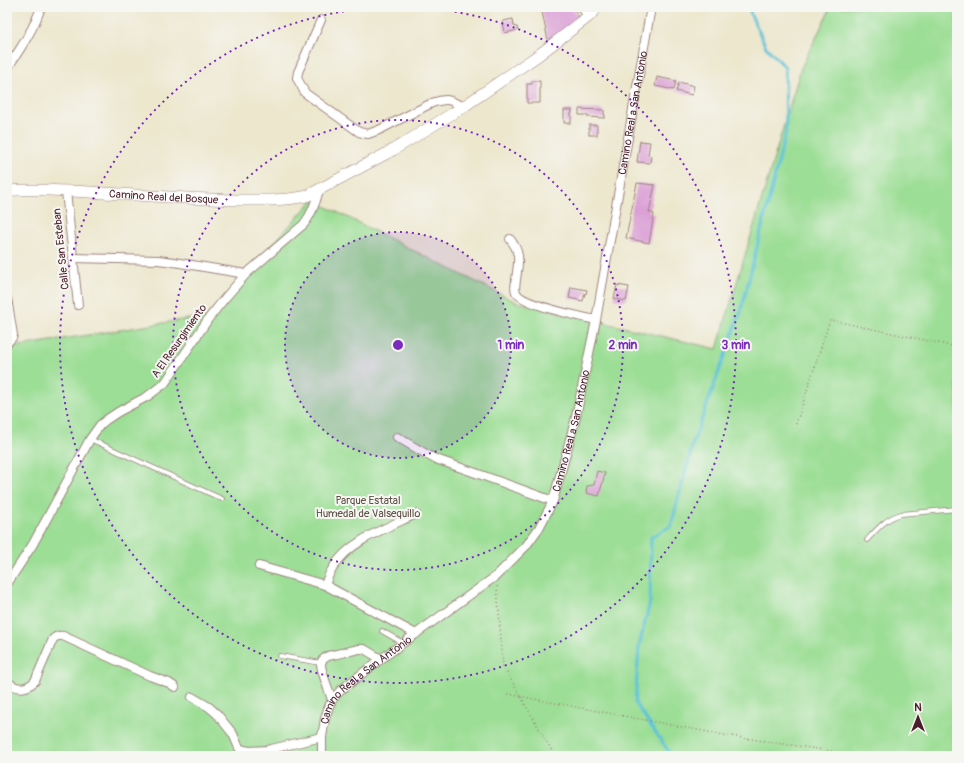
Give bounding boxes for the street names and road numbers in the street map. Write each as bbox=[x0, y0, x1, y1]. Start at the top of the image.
street label: Camino Real a San Antonio bbox=[615, 50, 650, 176]
street label: Camino Real del Bosque bbox=[109, 187, 219, 206]
street label: Calle San Esteban bbox=[50, 208, 72, 290]
street label: A El Resurgimiento bbox=[149, 302, 209, 380]
street label: Camino Real a San Antonio bbox=[549, 368, 592, 493]
street label: Camino Real a San Antonio bbox=[318, 633, 414, 725]

